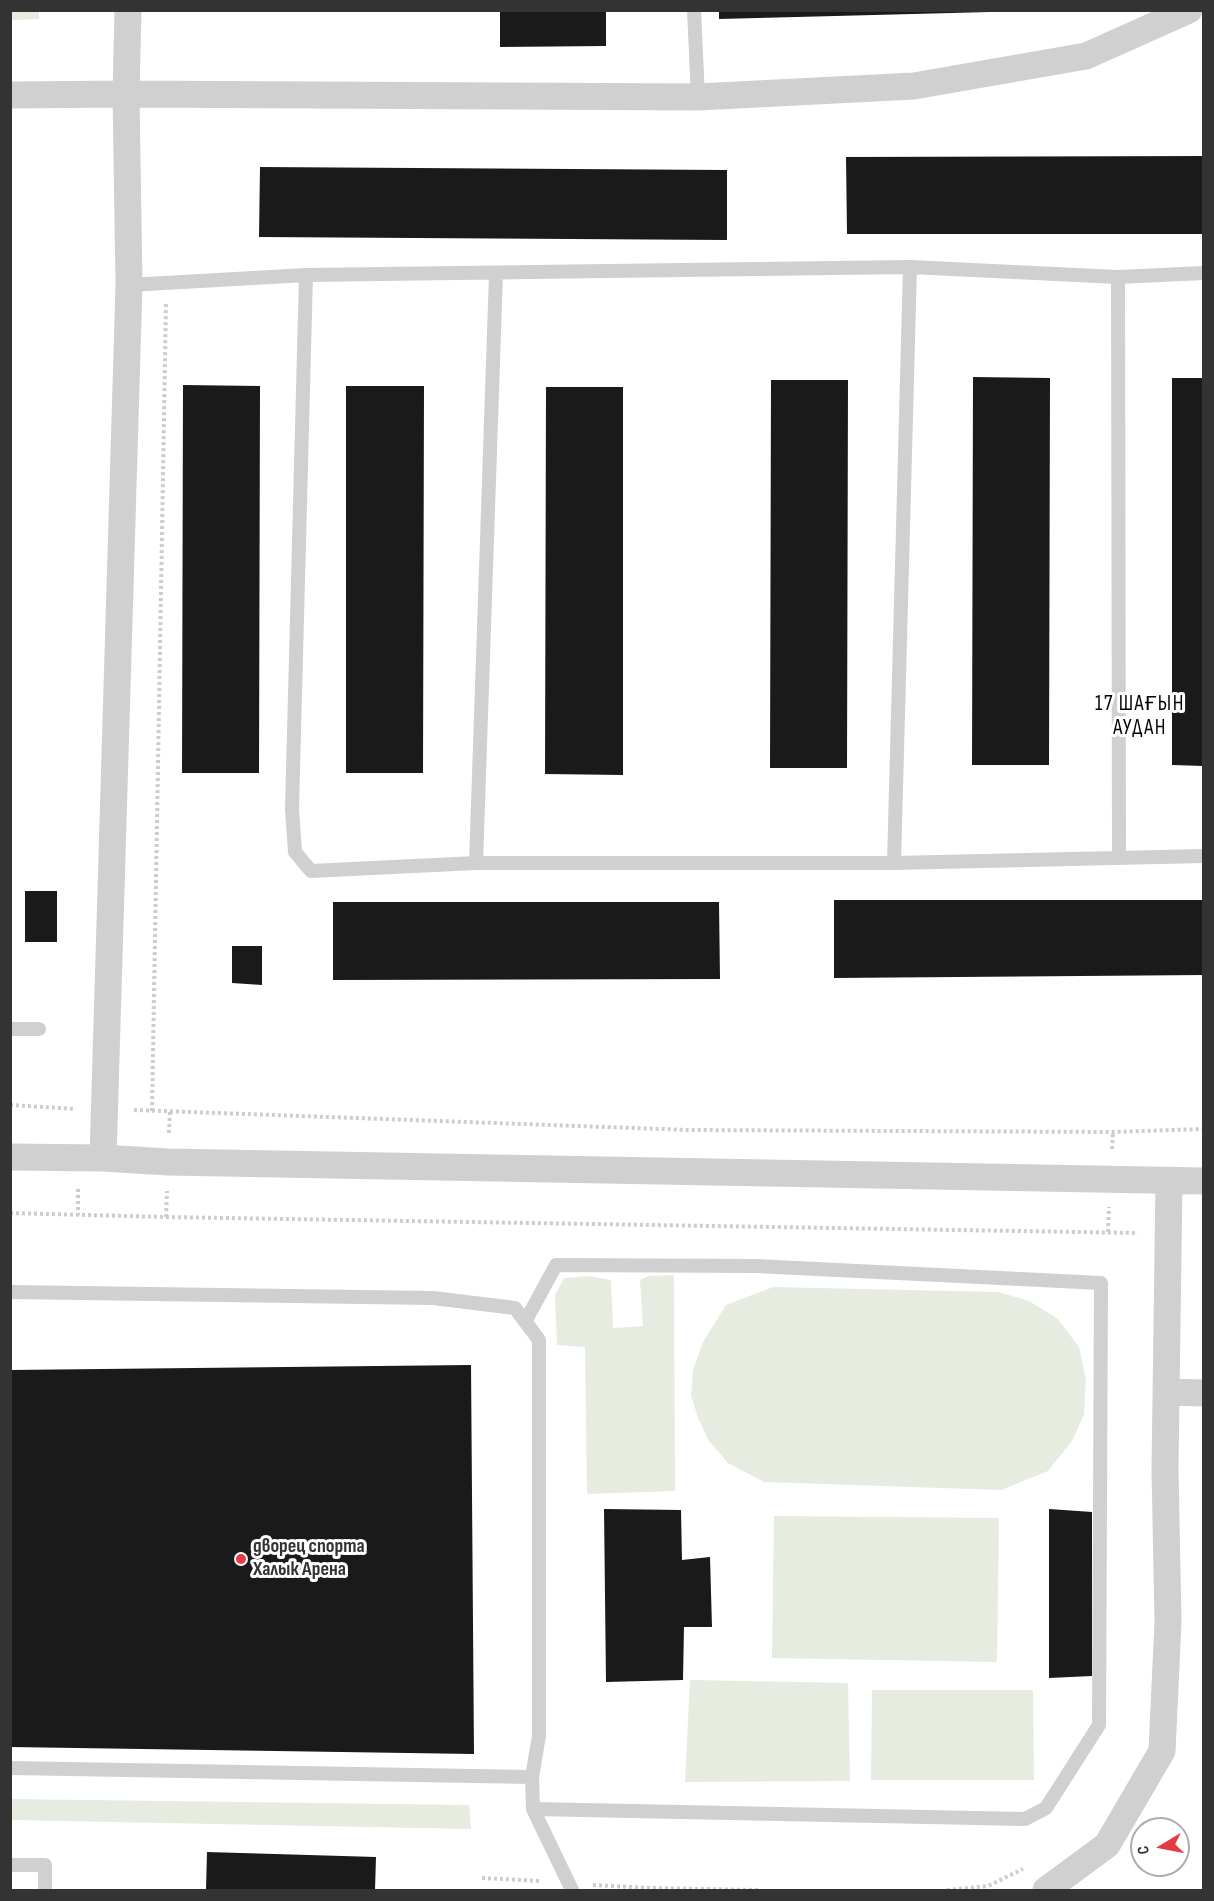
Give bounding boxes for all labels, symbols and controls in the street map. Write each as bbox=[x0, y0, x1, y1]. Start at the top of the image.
district label: 17 ШАҒЫН АУДАН bbox=[1095, 692, 1185, 742]
place label: дворец спорта Халык Арена bbox=[253, 1535, 365, 1582]
marker: дворец спорта Халык Арена bbox=[234, 1552, 248, 1566]
north arrow bbox=[1130, 1817, 1190, 1877]
text: С bbox=[1134, 1844, 1154, 1856]

